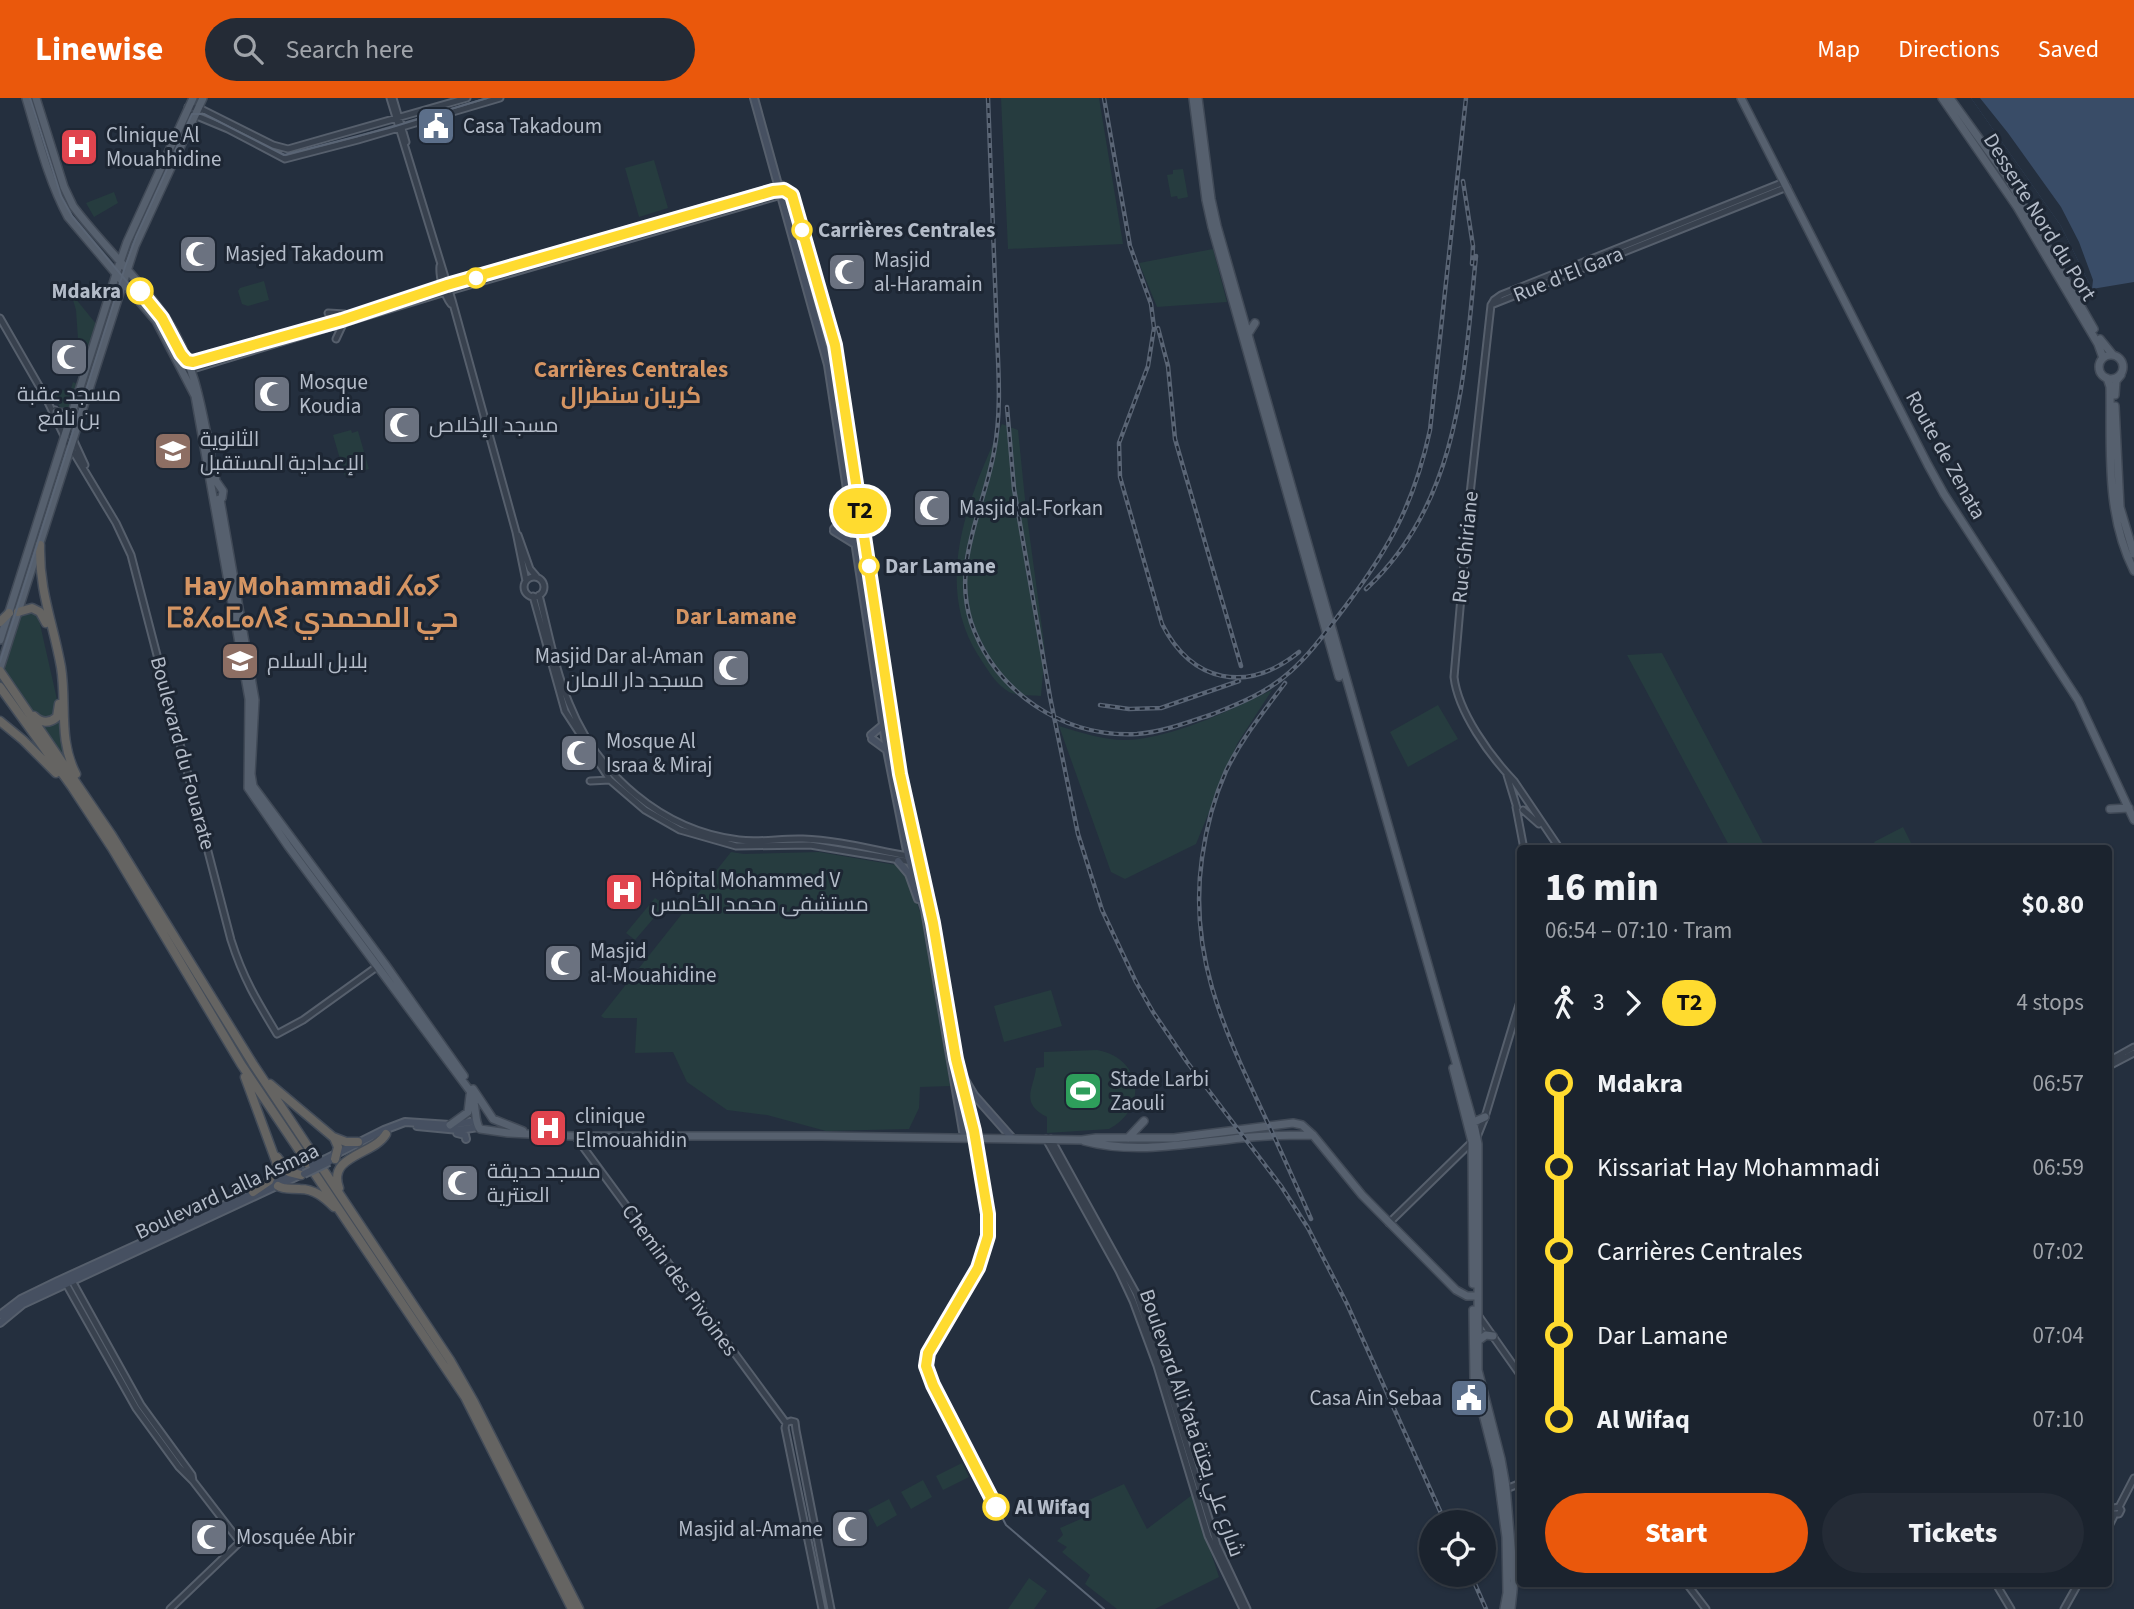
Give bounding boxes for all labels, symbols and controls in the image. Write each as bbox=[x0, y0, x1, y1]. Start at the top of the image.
search box bbox=[205, 18, 695, 81]
text: Linewise bbox=[35, 26, 163, 73]
icon: search bbox=[229, 30, 267, 68]
text: Search here bbox=[285, 31, 414, 68]
text: Map bbox=[1817, 32, 1860, 67]
text: Directions bbox=[1898, 32, 2000, 67]
text: Saved bbox=[2038, 32, 2099, 67]
public building icon: Casa Takadoum bbox=[415, 105, 457, 147]
place label: Casa Takadoum bbox=[463, 111, 602, 141]
place label: Clinique Al Mouahhidine bbox=[106, 120, 221, 174]
hospital icon: Clinique Al Mouahhidine bbox=[58, 126, 100, 168]
street label: Desserte Nord du Port bbox=[1976, 127, 2104, 307]
place label: Carrières Centrales bbox=[818, 215, 995, 245]
marker: Carrières Centrales bbox=[792, 220, 812, 240]
mosque icon: Masjed Takadoum bbox=[177, 233, 219, 275]
street label: Rue d'El Gara bbox=[1508, 238, 1628, 310]
place label: Masjed Takadoum bbox=[225, 239, 384, 269]
place label: Masjid al-Haramain bbox=[874, 245, 983, 299]
mosque icon: Masjid al-Haramain bbox=[826, 251, 868, 293]
unlabelled marker bbox=[466, 268, 486, 288]
place label: Mdakra bbox=[52, 276, 121, 306]
marker: Mdakra bbox=[127, 278, 153, 304]
mosque icon: مسجد عقبة بن نافع bbox=[48, 336, 90, 378]
district label: Carrières Centrales كريان سنطرال bbox=[534, 353, 728, 412]
place label: Mosque Koudia bbox=[299, 367, 368, 421]
mosque icon: Mosque Koudia bbox=[251, 373, 293, 415]
place label: مسجد عقبة بن نافع bbox=[17, 379, 121, 433]
street label: Route de Zenata bbox=[1898, 385, 1994, 525]
mosque icon: مسجد الإخلاص bbox=[381, 404, 423, 446]
place label: مسجد الإخلاص bbox=[429, 410, 559, 440]
place label: الثانوية الإعدادية المستقبل bbox=[200, 424, 365, 478]
school or university icon: الثانوية الإعدادية المستقبل bbox=[152, 430, 194, 472]
mosque icon: Masjid al-Forkan bbox=[911, 487, 953, 529]
line badge: T2 bbox=[828, 488, 892, 534]
street label: Rue Ghiriane bbox=[1444, 489, 1486, 605]
text: T2 bbox=[847, 493, 873, 528]
place label: Masjid al-Forkan bbox=[959, 493, 1103, 523]
place label: Dar Lamane bbox=[885, 551, 996, 581]
marker: Dar Lamane bbox=[859, 556, 879, 576]
district label: Hay Mohammadi ⵃⴰⵢ ⵎⵓⵃⴰⵎⴰⴷⵉ حي المحمدي bbox=[166, 566, 458, 640]
district label: Dar Lamane bbox=[675, 600, 797, 633]
school or university icon: بلابل السلام bbox=[219, 640, 261, 682]
place label: Masjid Dar al-Aman مسجد دار الامان bbox=[535, 641, 704, 695]
place label: بلابل السلام bbox=[267, 646, 368, 676]
mosque icon: Masjid Dar al-Aman مسجد دار الامان bbox=[710, 647, 752, 689]
street label: Boulevard du Fouarate bbox=[143, 653, 223, 853]
place label: Mosque Al Israa & Miraj bbox=[606, 726, 712, 780]
mosque icon: Mosque Al Israa & Miraj bbox=[558, 732, 600, 774]
text: 16 min bbox=[1545, 861, 1659, 915]
place label: Hôpital Mohammed V مستشفى محمد الخامس bbox=[651, 865, 869, 919]
hospital icon: Hôpital Mohammed V مستشفى محمد الخامس bbox=[603, 871, 645, 913]
text: $0.80 bbox=[2021, 886, 2084, 923]
text: 06:54 – 07:10 · Tram bbox=[1545, 914, 1732, 947]
place label: Masjid al-Mouahidine bbox=[590, 936, 716, 990]
mosque icon: Masjid al-Mouahidine bbox=[542, 942, 584, 984]
icon: walk bbox=[1545, 984, 1583, 1022]
icon: forward bbox=[1614, 984, 1652, 1022]
text: T2 bbox=[1676, 985, 1702, 1020]
text: 3 bbox=[1593, 986, 1604, 1019]
text: 4 stops bbox=[2017, 986, 2084, 1019]
place label: Stade Larbi Zaouli bbox=[1110, 1064, 1209, 1118]
text: Mdakra bbox=[1597, 1065, 1683, 1102]
text: 06:57 bbox=[2033, 1067, 2084, 1100]
sports icon: Stade Larbi Zaouli bbox=[1062, 1070, 1104, 1112]
place label: clinique Elmouahidin bbox=[575, 1101, 687, 1155]
hospital icon: clinique Elmouahidin bbox=[527, 1107, 569, 1149]
street label: Boulevard Lalla Asmaa bbox=[130, 1135, 324, 1247]
text: Kissariat Hay Mohammadi bbox=[1597, 1149, 1880, 1186]
text: 06:59 bbox=[2033, 1151, 2084, 1184]
place label: مسجد حديقة العنترية bbox=[487, 1156, 601, 1210]
mosque icon: مسجد حديقة العنترية bbox=[439, 1162, 481, 1204]
street label: Chemin des Pivoines bbox=[615, 1198, 746, 1362]
text: Carrières Centrales bbox=[1597, 1233, 1803, 1270]
text: 07:02 bbox=[2033, 1235, 2084, 1268]
street label: Boulevard Ali Yata شارع علي يعتة bbox=[1131, 1285, 1252, 1561]
text: Dar Lamane bbox=[1597, 1317, 1728, 1354]
text: 07:04 bbox=[2033, 1319, 2084, 1352]
public building icon: Casa Ain Sebaa bbox=[1448, 1377, 1490, 1419]
place label: Casa Ain Sebaa bbox=[1309, 1383, 1442, 1413]
text: Al Wifaq bbox=[1597, 1401, 1690, 1438]
text: 07:10 bbox=[2033, 1403, 2084, 1436]
place label: Al Wifaq bbox=[1014, 1492, 1090, 1522]
button: Start bbox=[1545, 1493, 1808, 1573]
button: Tickets bbox=[1822, 1493, 2084, 1573]
marker: Al Wifaq bbox=[983, 1494, 1009, 1520]
mosque icon: Masjid al-Amane bbox=[829, 1508, 871, 1550]
map controls bbox=[1419, 1510, 1496, 1587]
button: locate bbox=[1419, 1510, 1496, 1587]
place label: Masjid al-Amane bbox=[678, 1514, 823, 1544]
mosque icon: Mosquée Abir bbox=[188, 1516, 230, 1558]
place label: Mosquée Abir bbox=[236, 1522, 356, 1552]

